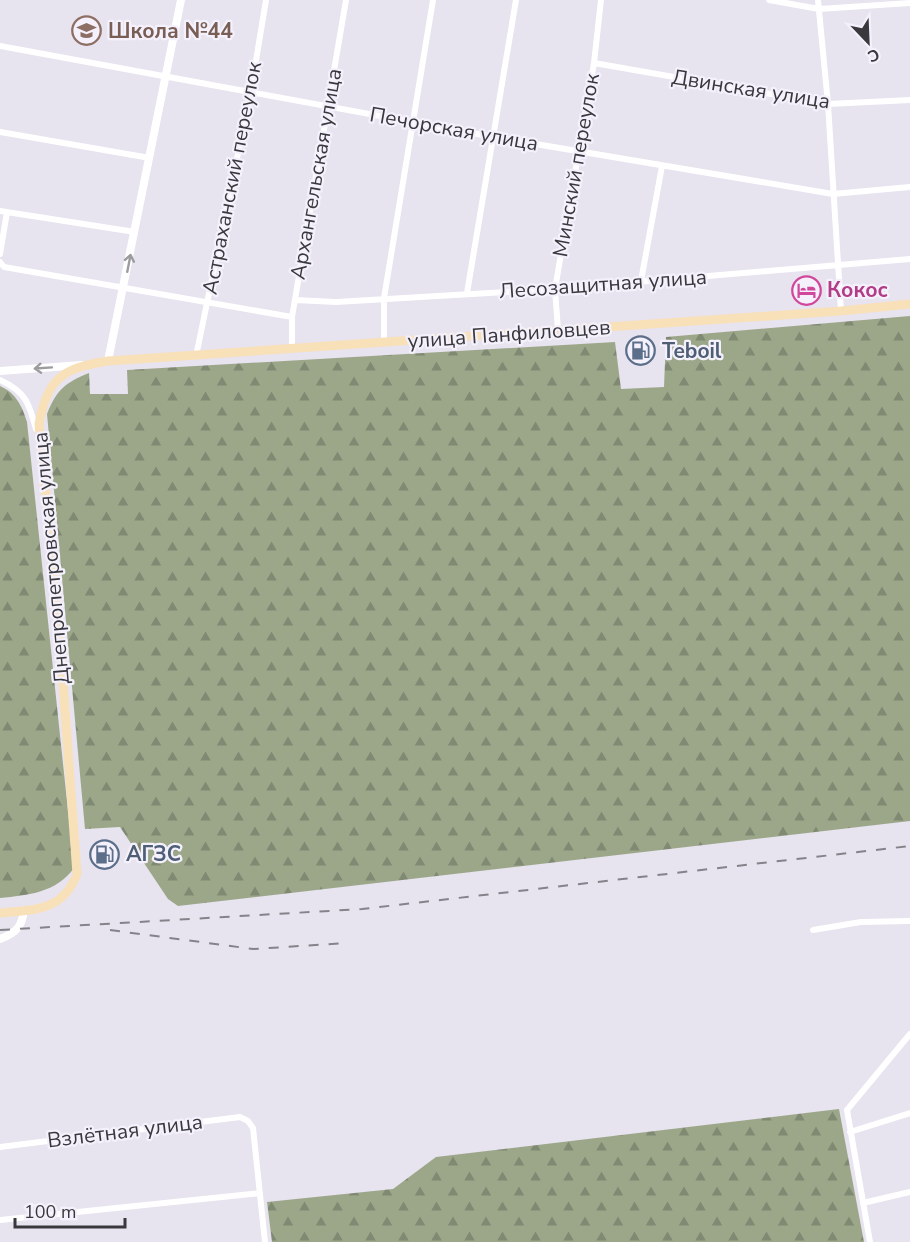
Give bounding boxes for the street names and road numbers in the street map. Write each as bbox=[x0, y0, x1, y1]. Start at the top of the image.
street label: Астраханский переулок bbox=[196, 58, 269, 297]
street label: Двинская улица bbox=[670, 63, 832, 115]
street label: Архангельская улица bbox=[284, 66, 348, 282]
street label: Минский переулок bbox=[546, 70, 606, 259]
street label: Печорская улица bbox=[367, 100, 541, 158]
street label: Лесозащитная улица bbox=[498, 263, 708, 305]
street label: улица Панфиловцев bbox=[407, 313, 611, 355]
street label: Днепропетровская улица bbox=[26, 431, 76, 685]
street label: Взлётная улица bbox=[46, 1108, 204, 1154]

